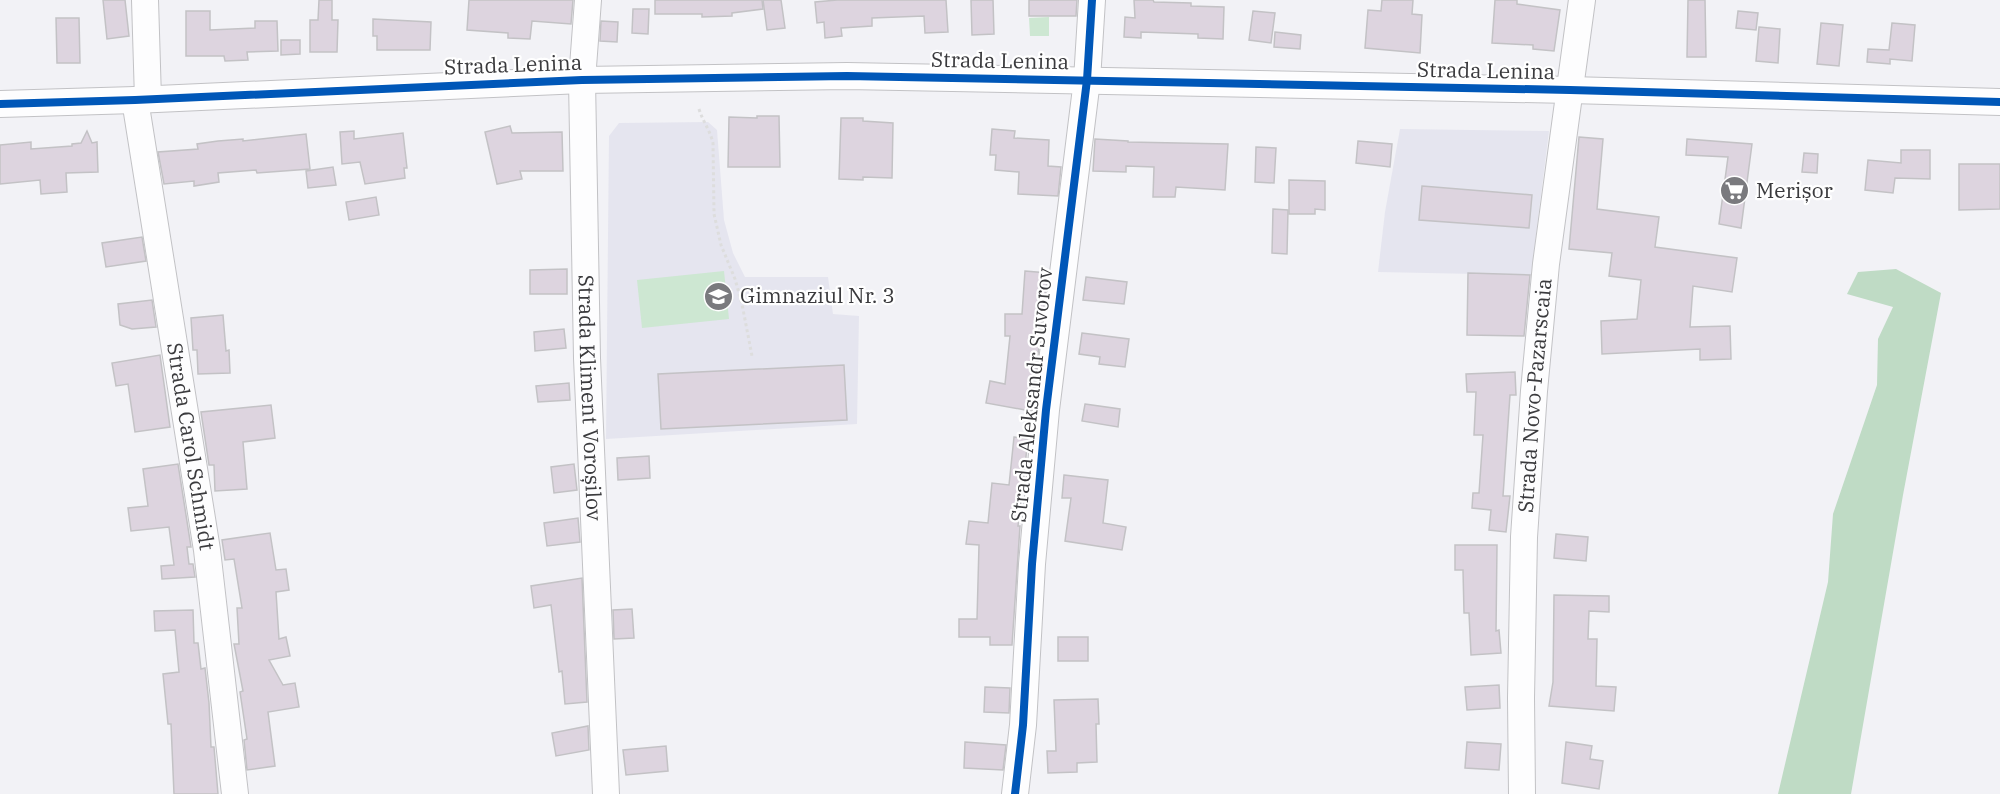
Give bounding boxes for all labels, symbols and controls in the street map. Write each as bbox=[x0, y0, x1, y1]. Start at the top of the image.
street label: Strada Lenina bbox=[931, 45, 1069, 75]
street label: Strada Lenina bbox=[443, 48, 583, 80]
street label: Strada Lenina bbox=[1417, 55, 1555, 85]
supermarket icon: Merișor bbox=[1719, 175, 1751, 207]
place label: Merișor bbox=[1756, 176, 1834, 204]
street label: Strada Aleksandr Suvorov bbox=[1004, 265, 1058, 524]
street label: Strada Kliment Voroșilov bbox=[573, 274, 609, 522]
street label: Strada Novo-Pazarscaia bbox=[1511, 277, 1558, 514]
school or university icon: Gimnaziul Nr. 3 bbox=[703, 280, 735, 312]
place label: Gimnaziul Nr. 3 bbox=[740, 281, 895, 309]
street label: Strada Carol Schmidt bbox=[161, 340, 222, 552]

